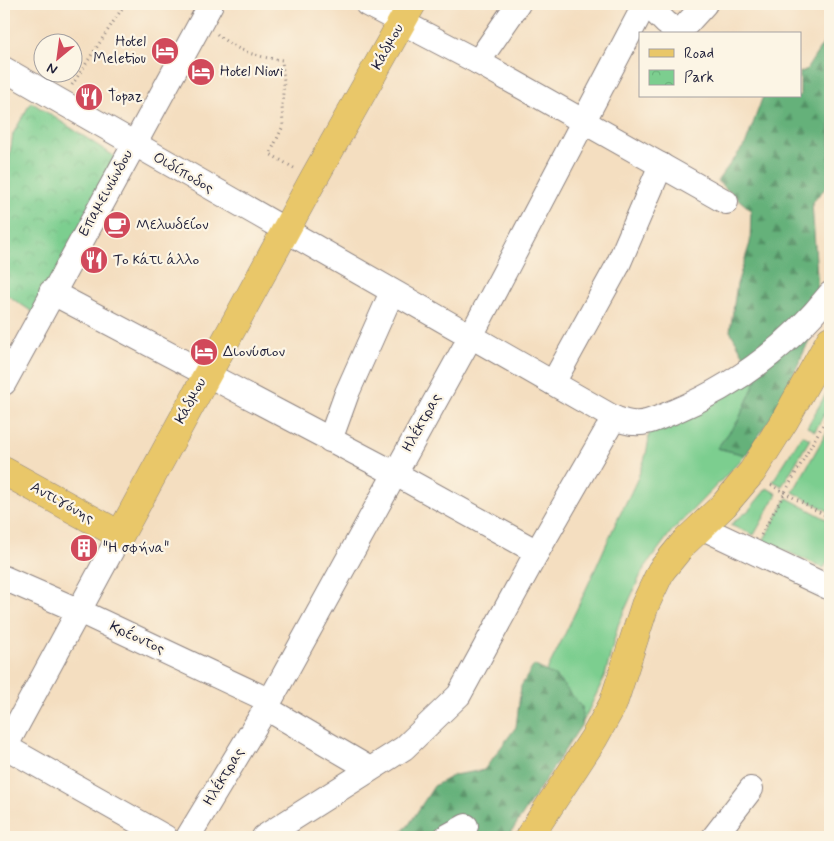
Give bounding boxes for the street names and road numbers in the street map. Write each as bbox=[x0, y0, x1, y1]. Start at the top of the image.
street label: Κάδμου bbox=[367, 20, 409, 74]
street label: Επαμεινώνδου bbox=[74, 146, 138, 240]
street label: Οιδίποδος bbox=[149, 148, 217, 199]
street label: Κάδμου bbox=[170, 374, 212, 428]
street label: Ηλέκτρας bbox=[398, 390, 447, 456]
street label: Αντιγόνης bbox=[27, 477, 98, 529]
street label: Κρέοντος bbox=[106, 617, 168, 660]
street label: Ηλέκτρας bbox=[199, 744, 249, 810]

